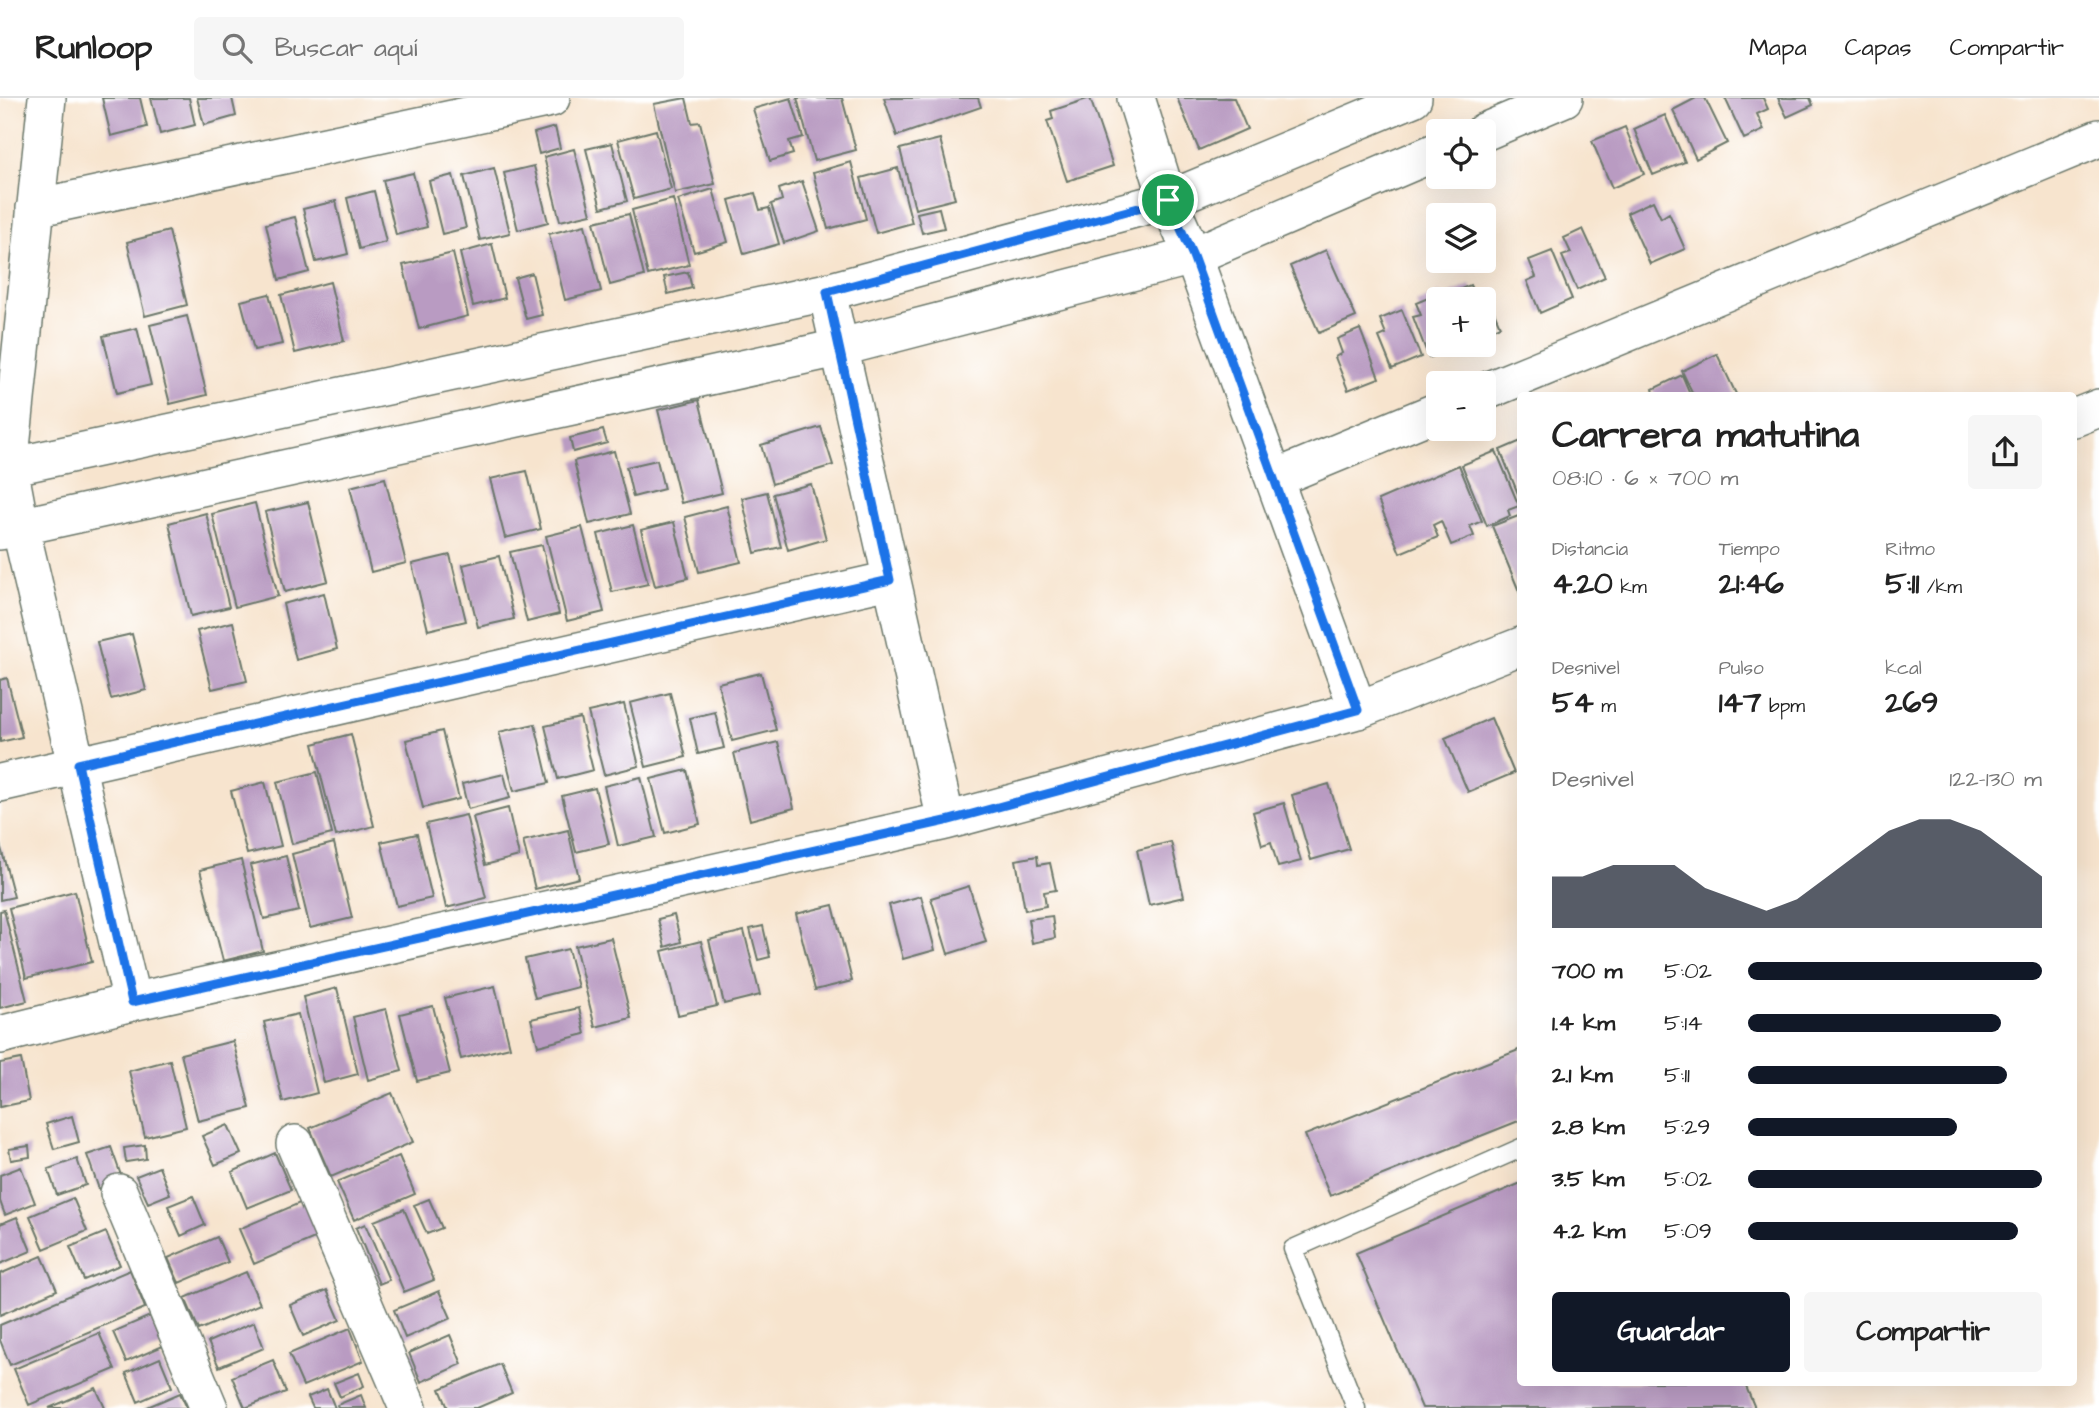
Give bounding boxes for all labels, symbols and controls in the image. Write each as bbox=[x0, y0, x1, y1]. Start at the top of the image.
search box bbox=[194, 17, 684, 80]
text: Runloop bbox=[35, 25, 152, 71]
icon: search bbox=[218, 29, 256, 67]
text: Buscar aquí bbox=[274, 30, 417, 66]
text: Mapa bbox=[1749, 31, 1807, 65]
text: Capas bbox=[1845, 31, 1911, 65]
text: Compartir bbox=[1949, 31, 2064, 65]
map controls bbox=[1426, 119, 1496, 441]
button: locate bbox=[1426, 119, 1496, 189]
pin bbox=[1138, 170, 1198, 230]
icon: arrive bbox=[1149, 181, 1187, 219]
button: layers bbox=[1426, 203, 1496, 273]
button: + bbox=[1426, 287, 1496, 357]
button: − bbox=[1426, 371, 1496, 441]
text: Carrera matutina bbox=[1552, 410, 1859, 462]
button: share bbox=[1968, 415, 2042, 489]
text: 08:10 · 6 × 700 m bbox=[1552, 462, 1738, 494]
text: Distancia bbox=[1552, 536, 1628, 563]
text: Tiempo bbox=[1719, 536, 1780, 563]
text: Ritmo bbox=[1885, 536, 1935, 563]
text: 4.20 bbox=[1552, 563, 1613, 605]
text: 21:46 bbox=[1719, 563, 1784, 605]
text: 5:11 bbox=[1885, 563, 1919, 605]
text: km bbox=[1613, 574, 1647, 601]
text: /km bbox=[1919, 574, 1962, 601]
text: Desnivel bbox=[1552, 655, 1620, 682]
text: Pulso bbox=[1719, 655, 1764, 682]
text: kcal bbox=[1885, 655, 1922, 682]
text: 54 bbox=[1552, 682, 1594, 724]
text: 147 bbox=[1719, 682, 1761, 724]
text: 269 bbox=[1885, 682, 1938, 724]
text: m bbox=[1594, 693, 1616, 720]
text: bpm bbox=[1761, 693, 1805, 720]
text: Desnivel bbox=[1552, 763, 1634, 795]
text: 122–130 m bbox=[1949, 763, 2042, 795]
text: 700 m bbox=[1552, 955, 1622, 987]
text: 5:02 bbox=[1664, 955, 1712, 987]
text: 1.4 km bbox=[1552, 1007, 1615, 1039]
text: 5:14 bbox=[1664, 1007, 1703, 1039]
text: 2.1 km bbox=[1552, 1059, 1613, 1091]
text: 5:11 bbox=[1664, 1059, 1690, 1091]
text: 2.8 km bbox=[1552, 1111, 1625, 1143]
text: 5:29 bbox=[1664, 1111, 1710, 1143]
text: 3.5 km bbox=[1552, 1163, 1624, 1195]
text: 5:02 bbox=[1664, 1163, 1712, 1195]
text: 4.2 km bbox=[1552, 1215, 1625, 1247]
text: 5:09 bbox=[1664, 1215, 1712, 1247]
button: Guardar bbox=[1552, 1292, 1790, 1372]
button: Compartir bbox=[1804, 1292, 2042, 1372]

